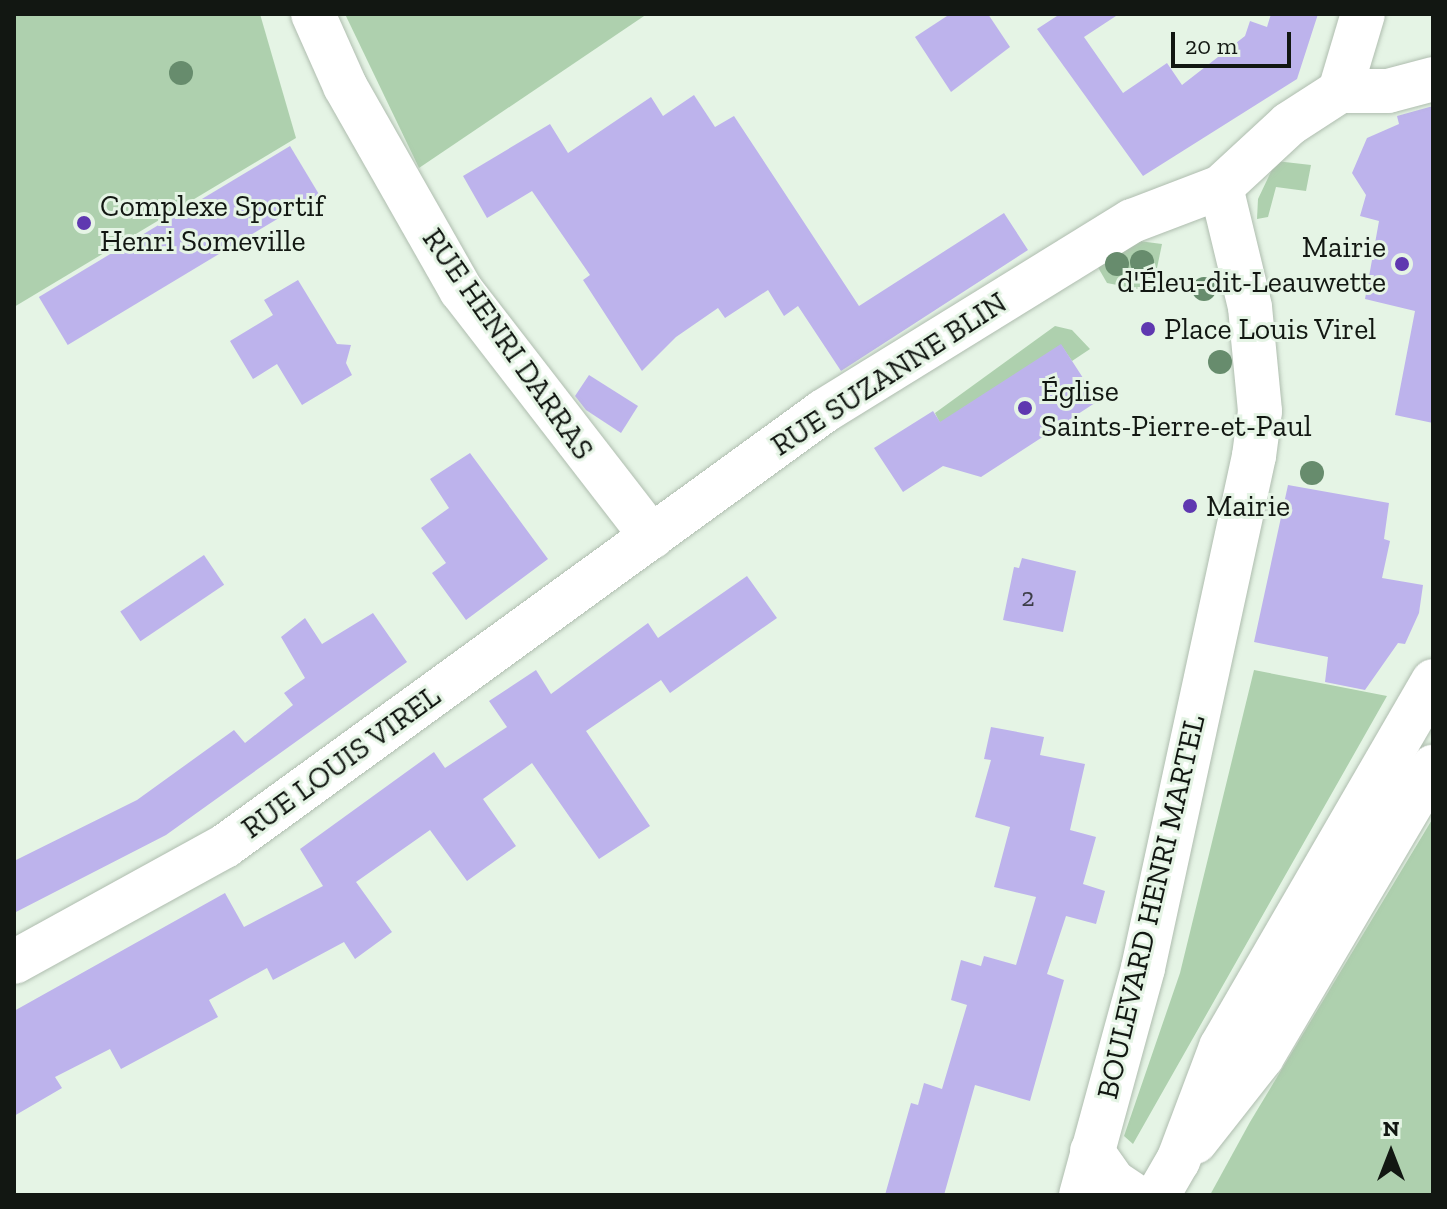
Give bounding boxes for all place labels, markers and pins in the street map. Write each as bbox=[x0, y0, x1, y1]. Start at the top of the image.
place label: Complexe Sportif Henri Someville bbox=[100, 188, 324, 258]
marker: Complexe Sportif Henri Someville bbox=[75, 214, 93, 232]
place label: Mairie d'Éleu-dit-Leauwette bbox=[1117, 229, 1386, 300]
marker: Mairie d'Éleu-dit-Leauwette bbox=[1393, 255, 1411, 273]
place label: Place Louis Virel bbox=[1164, 311, 1377, 347]
marker: Place Louis Virel bbox=[1139, 320, 1157, 338]
place label: Église Saints-Pierre-et-Paul bbox=[1041, 373, 1312, 444]
marker: Église Saints-Pierre-et-Paul bbox=[1016, 399, 1034, 417]
place label: Mairie bbox=[1206, 488, 1290, 524]
marker: Mairie bbox=[1181, 497, 1199, 515]

